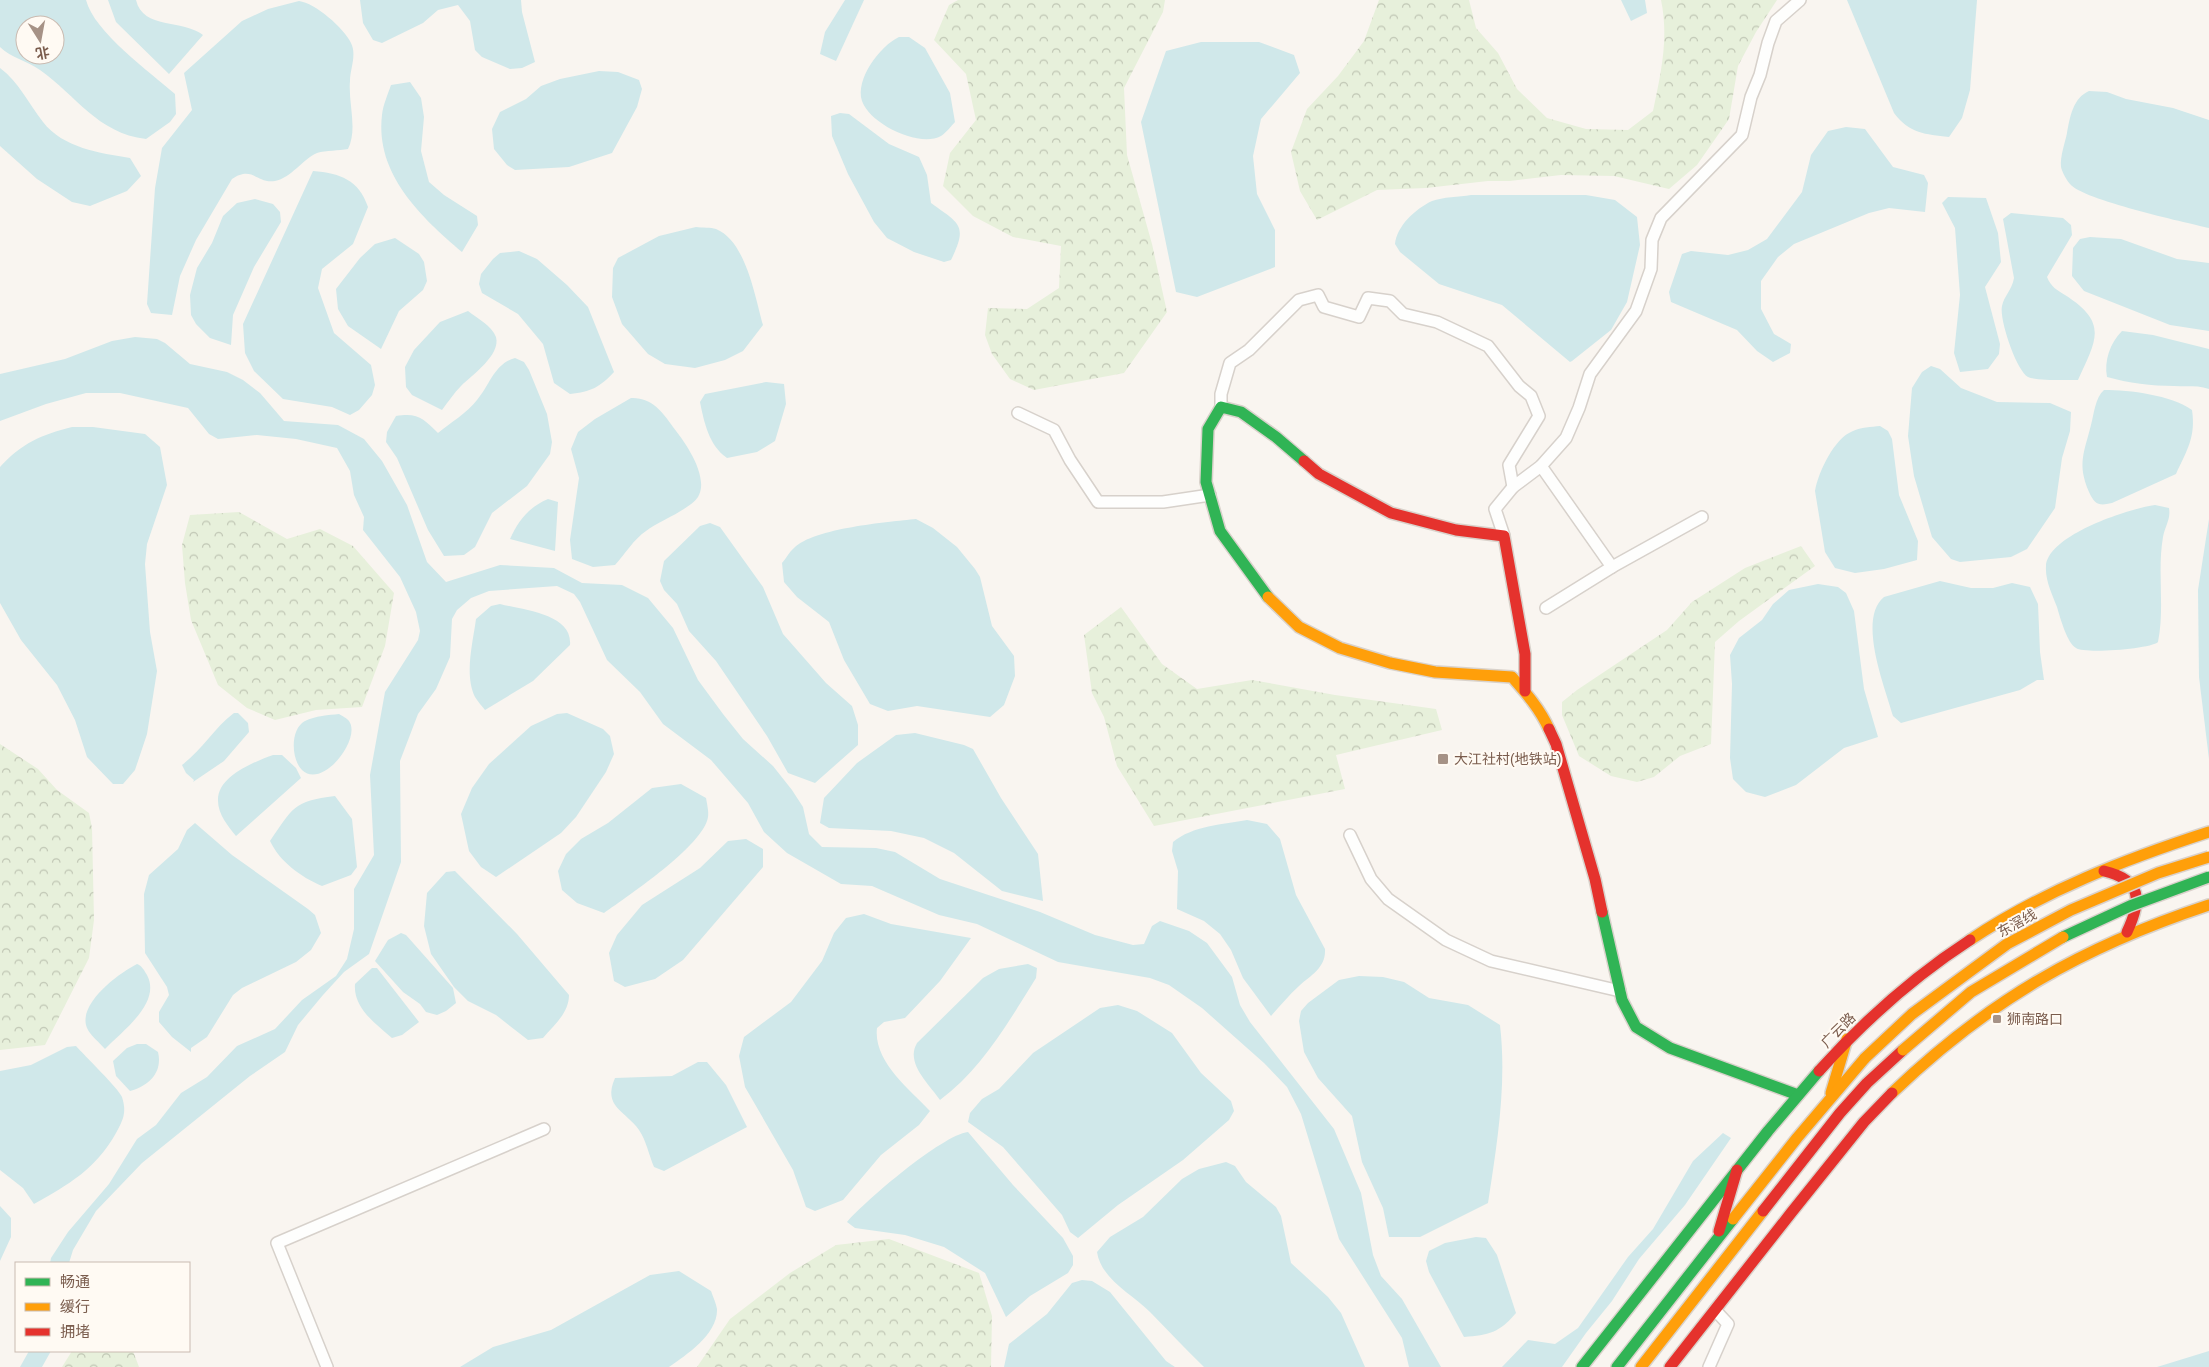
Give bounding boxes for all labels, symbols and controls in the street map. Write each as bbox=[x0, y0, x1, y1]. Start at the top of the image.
north arrow bbox=[15, 15, 65, 65]
text: 北 bbox=[34, 44, 51, 62]
place label: 大江社村(地铁站) bbox=[1454, 751, 1561, 767]
marker: 大江社村(地铁站) bbox=[1436, 752, 1450, 766]
street label: 东滘线 bbox=[1995, 906, 2039, 940]
street label: 广云路 bbox=[1817, 1009, 1859, 1051]
place label: 狮南路口 bbox=[2007, 1011, 2063, 1027]
marker: 狮南路口 bbox=[1991, 1013, 2003, 1025]
legend bbox=[15, 1262, 190, 1352]
text: 畅通 bbox=[60, 1273, 90, 1290]
text: 缓行 bbox=[60, 1298, 90, 1315]
text: 拥堵 bbox=[60, 1323, 90, 1340]

